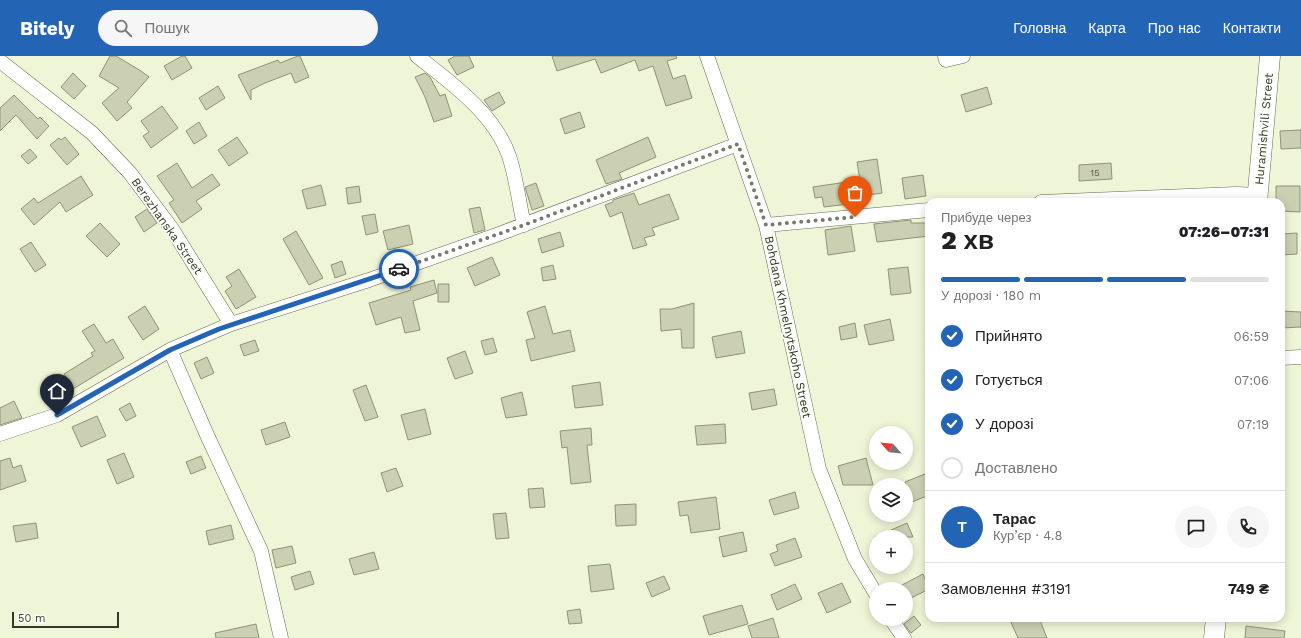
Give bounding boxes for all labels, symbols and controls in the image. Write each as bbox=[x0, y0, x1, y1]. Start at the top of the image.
search box bbox=[98, 10, 378, 46]
text: Bitely bbox=[20, 17, 74, 40]
icon: search bbox=[112, 17, 134, 39]
text: Пошук bbox=[144, 19, 190, 37]
text: Головна bbox=[1013, 20, 1066, 36]
text: Карта bbox=[1088, 20, 1126, 36]
text: Про нас bbox=[1148, 20, 1201, 36]
text: Контакти bbox=[1223, 20, 1281, 36]
street label: Huramishvili Street bbox=[1252, 72, 1276, 186]
house number: 15 bbox=[1090, 167, 1100, 178]
street label: Berezhanska Street bbox=[129, 175, 205, 277]
pin bbox=[838, 176, 872, 217]
icon: bag bbox=[844, 182, 866, 204]
text: Прибуде через bbox=[941, 210, 1031, 225]
text: 07:26–07:31 bbox=[1179, 223, 1269, 241]
text: 2 хв bbox=[941, 225, 994, 255]
street label: Bohdana Khmelnytskoho Street bbox=[762, 235, 814, 419]
courier bbox=[379, 249, 419, 289]
icon: car bbox=[388, 258, 410, 280]
text: У дорозі · 180 m bbox=[941, 288, 1041, 303]
icon: check bbox=[941, 325, 963, 347]
text: Прийнято bbox=[975, 327, 1042, 345]
text: 06:59 bbox=[1234, 329, 1269, 344]
icon: check bbox=[941, 369, 963, 391]
text: Готується bbox=[975, 371, 1043, 389]
text: 07:06 bbox=[1234, 373, 1269, 388]
pin bbox=[40, 374, 74, 415]
icon: home bbox=[46, 380, 68, 402]
icon: check bbox=[941, 413, 963, 435]
text: У дорозі bbox=[975, 415, 1033, 433]
text: 07:19 bbox=[1237, 417, 1269, 432]
north arrow bbox=[869, 426, 913, 470]
map controls bbox=[869, 426, 913, 626]
text: Доставлено bbox=[975, 459, 1058, 477]
button: layers bbox=[869, 478, 913, 522]
button: chat bbox=[1175, 506, 1217, 548]
button: phone bbox=[1227, 506, 1269, 548]
text: Тарас bbox=[993, 510, 1036, 528]
text: Т bbox=[957, 518, 967, 536]
text: Кур’єр · 4.8 bbox=[993, 528, 1062, 543]
button: + bbox=[869, 530, 913, 574]
text: Замовлення #3191 bbox=[941, 580, 1071, 598]
text: 749 ₴ bbox=[1228, 580, 1269, 598]
button: − bbox=[869, 582, 913, 626]
scale bar bbox=[12, 610, 119, 629]
text: 50 m bbox=[18, 612, 45, 625]

